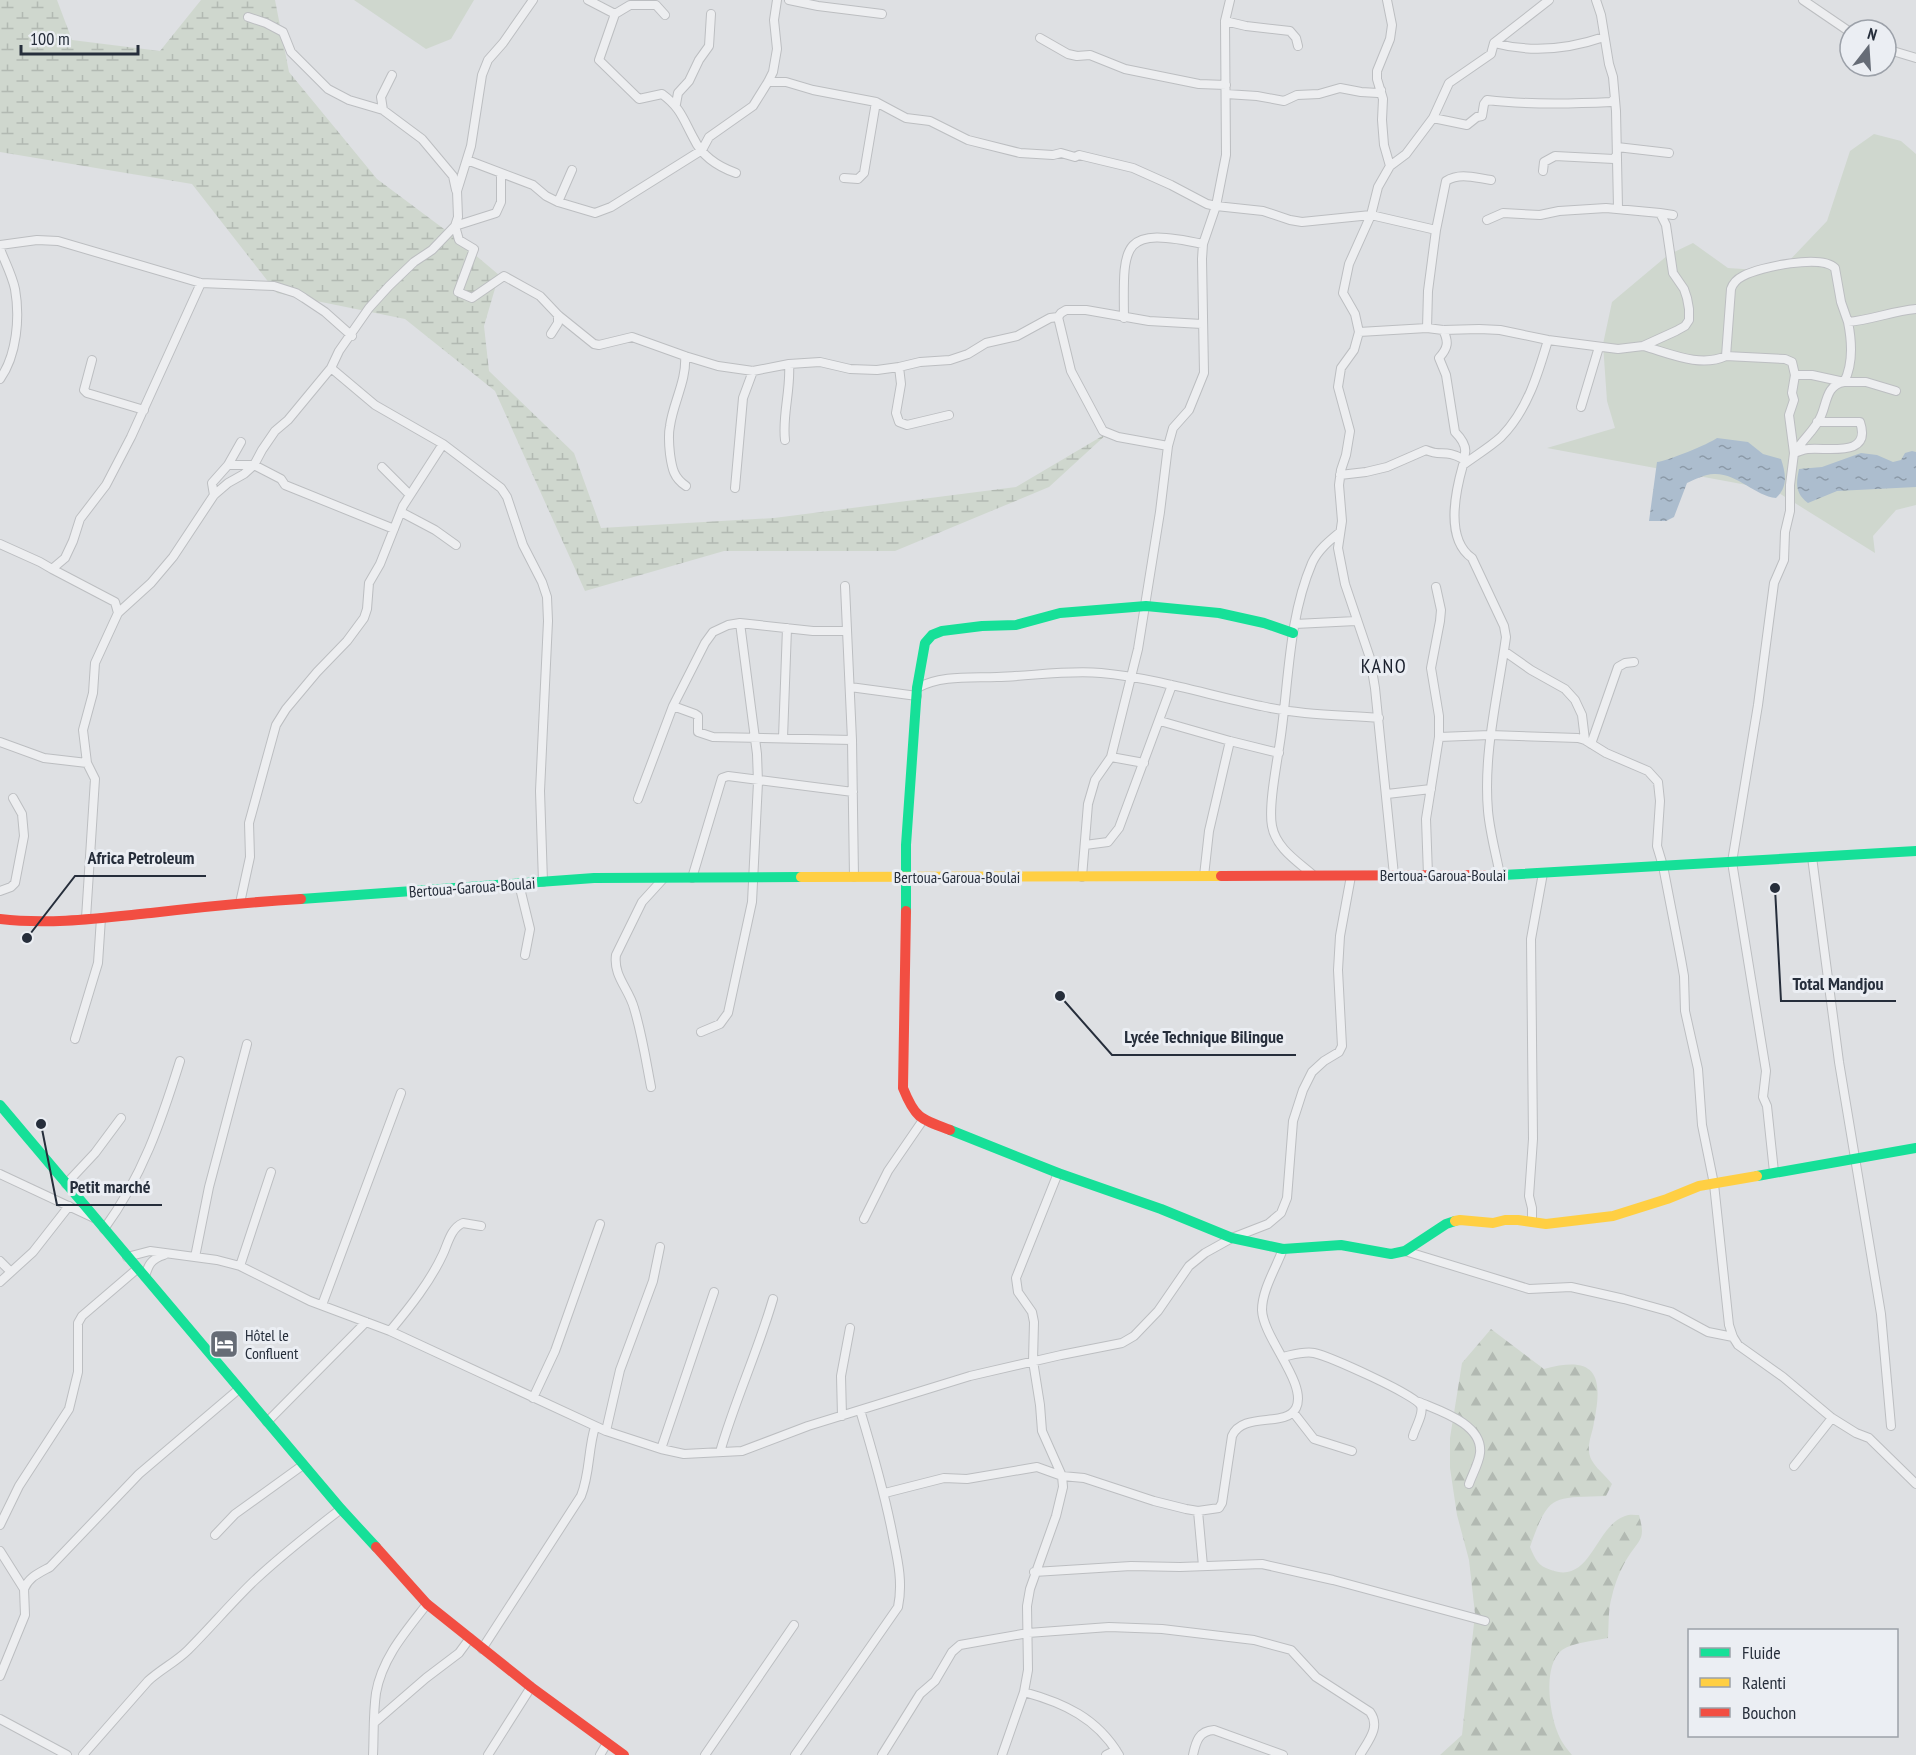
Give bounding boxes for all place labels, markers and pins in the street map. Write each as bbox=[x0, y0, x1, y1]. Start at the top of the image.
callout: Africa Petroleum bbox=[75, 840, 206, 876]
callout: Total Mandjou bbox=[1781, 965, 1896, 1001]
callout: Lycée Technique Bilingue bbox=[1112, 1019, 1296, 1055]
callout: Petit marché bbox=[57, 1169, 162, 1205]
place label: Hôtel le Confluent bbox=[245, 1325, 299, 1363]
hotel icon: Hôtel le Confluent bbox=[208, 1328, 240, 1360]

